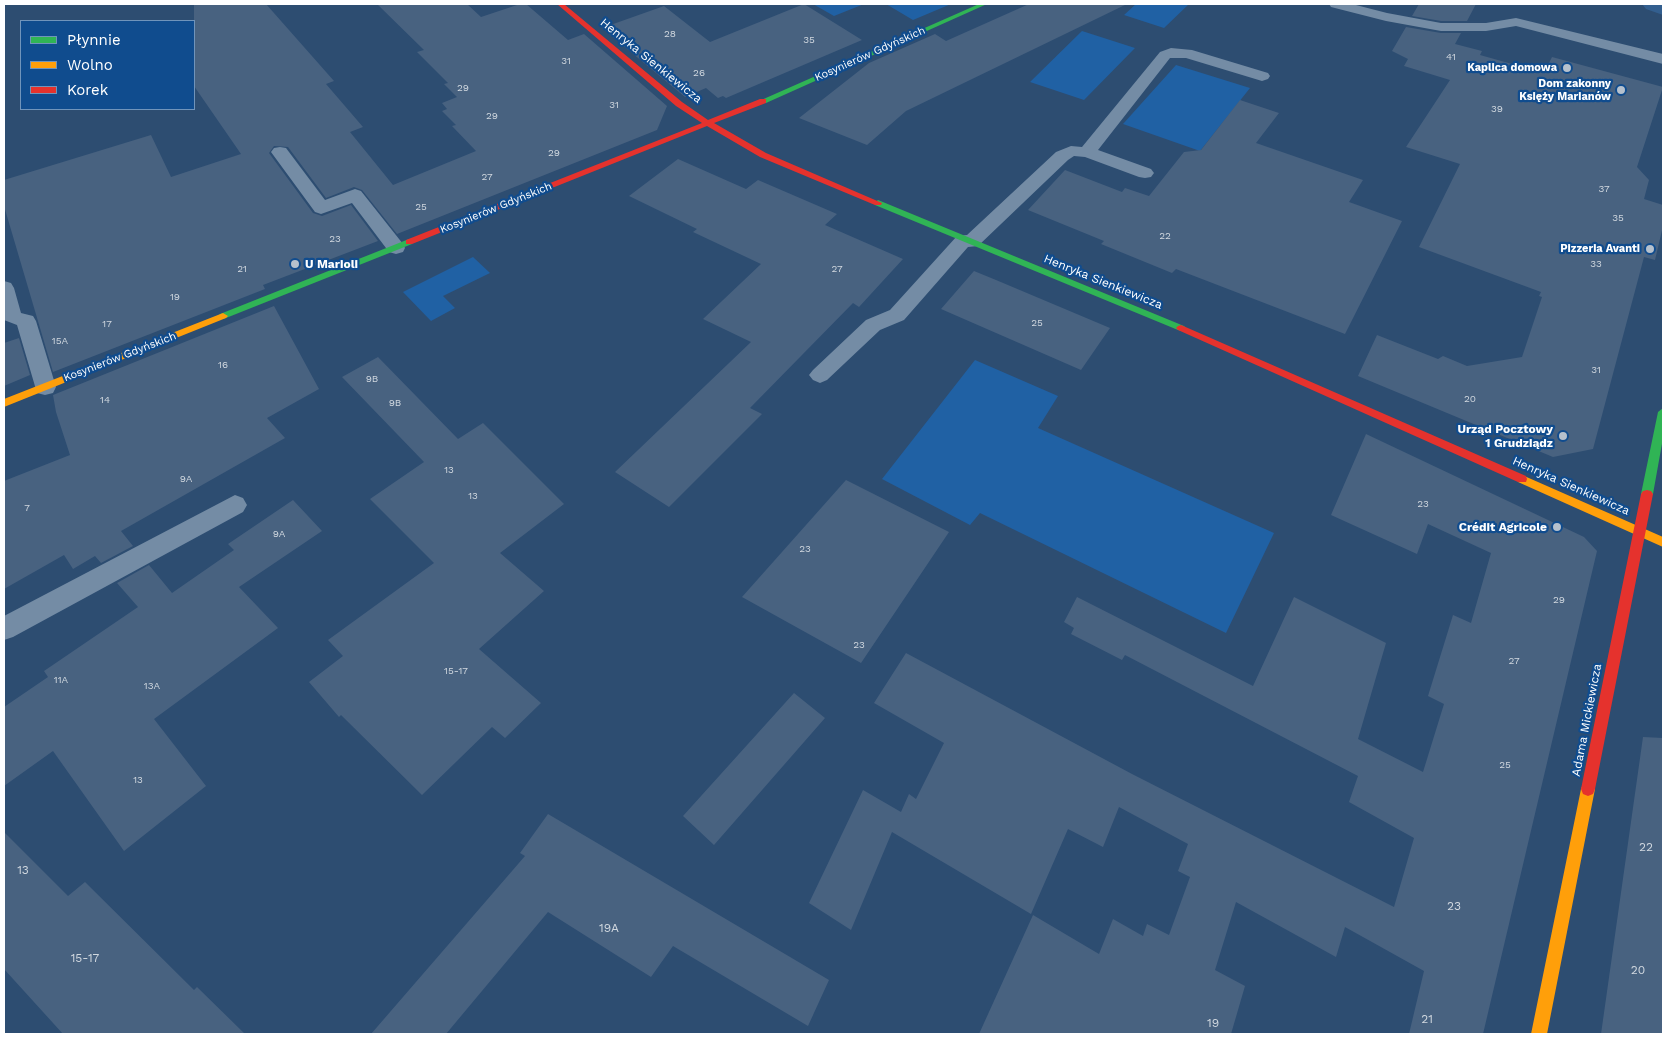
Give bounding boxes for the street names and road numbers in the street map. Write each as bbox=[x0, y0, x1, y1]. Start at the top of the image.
street label: Henryka Sienkiewicza bbox=[597, 16, 705, 106]
street label: Kosynierów Gdyńskich bbox=[813, 24, 927, 84]
street label: Kosynierów Gdyńskich bbox=[438, 179, 554, 237]
street label: Henryka Sienkiewicza bbox=[1042, 252, 1164, 312]
street label: Kosynierów Gdyńskich bbox=[62, 329, 178, 385]
street label: Henryka Sienkiewicza bbox=[1510, 454, 1632, 518]
street label: Adama Mickiewicza bbox=[1569, 662, 1605, 778]

